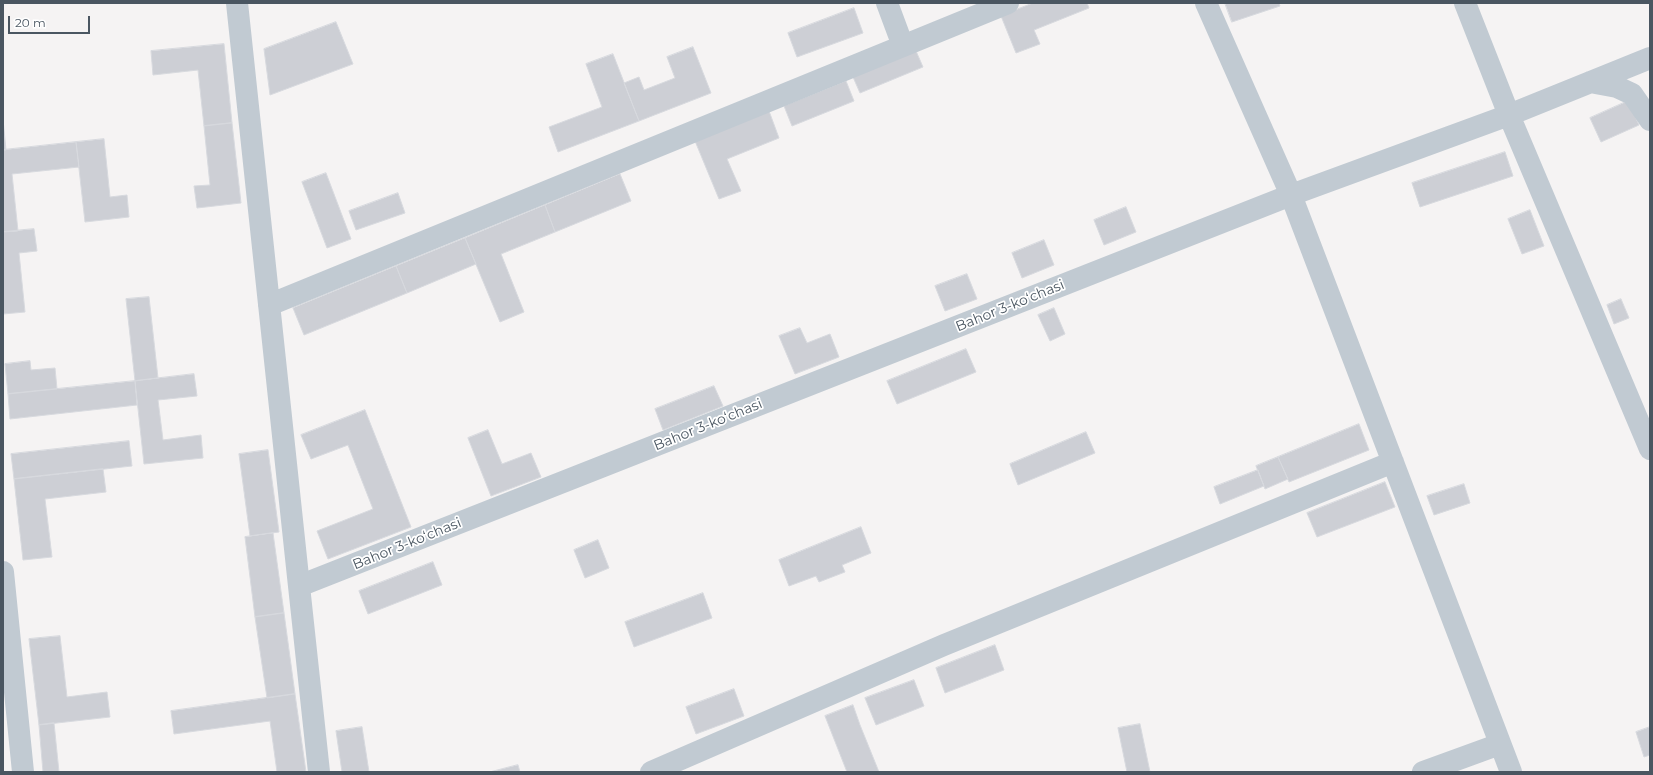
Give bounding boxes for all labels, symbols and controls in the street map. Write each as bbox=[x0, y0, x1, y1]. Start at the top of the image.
scale bar bbox=[10, 8, 92, 34]
text: 20 m bbox=[15, 15, 46, 30]
street label: Bahor 3-koʻchasi bbox=[953, 277, 1067, 335]
street label: Bahor 3-koʻchasi bbox=[651, 396, 765, 454]
street label: Bahor 3-koʻchasi bbox=[350, 515, 464, 573]

